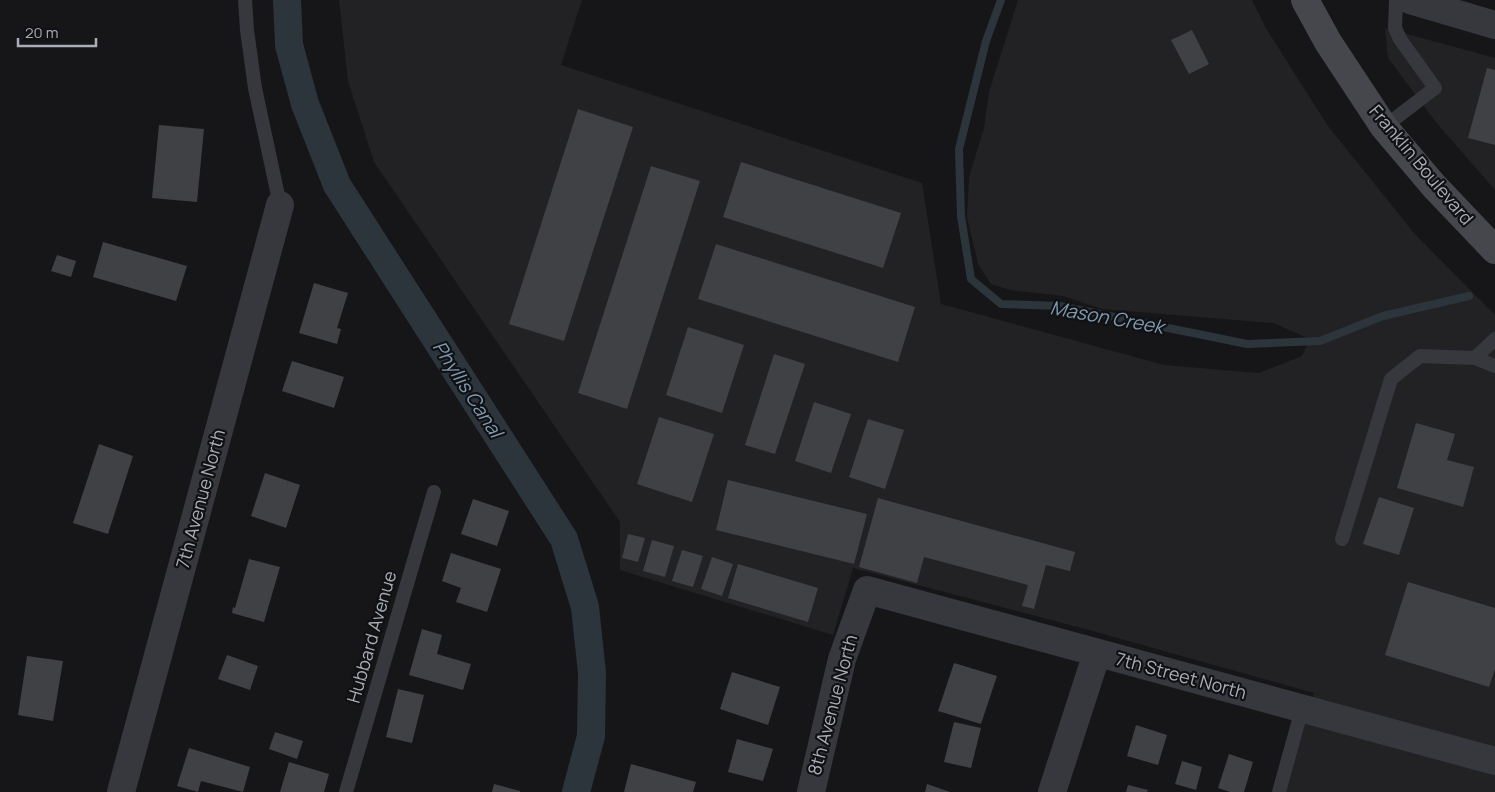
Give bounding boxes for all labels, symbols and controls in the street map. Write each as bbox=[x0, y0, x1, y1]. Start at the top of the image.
scale bar bbox=[18, 15, 95, 47]
text: 20 m bbox=[25, 22, 58, 43]
street label: Franklin Boulevard bbox=[1364, 99, 1479, 229]
water label: Mason Creek bbox=[1048, 294, 1168, 340]
water label: Phyllis Canal bbox=[427, 336, 510, 444]
street label: 7th Avenue North bbox=[170, 427, 230, 571]
street label: Hubbard Avenue bbox=[341, 568, 401, 706]
street label: 8th Avenue North bbox=[802, 632, 862, 778]
street label: 7th Street North bbox=[1113, 646, 1249, 704]

